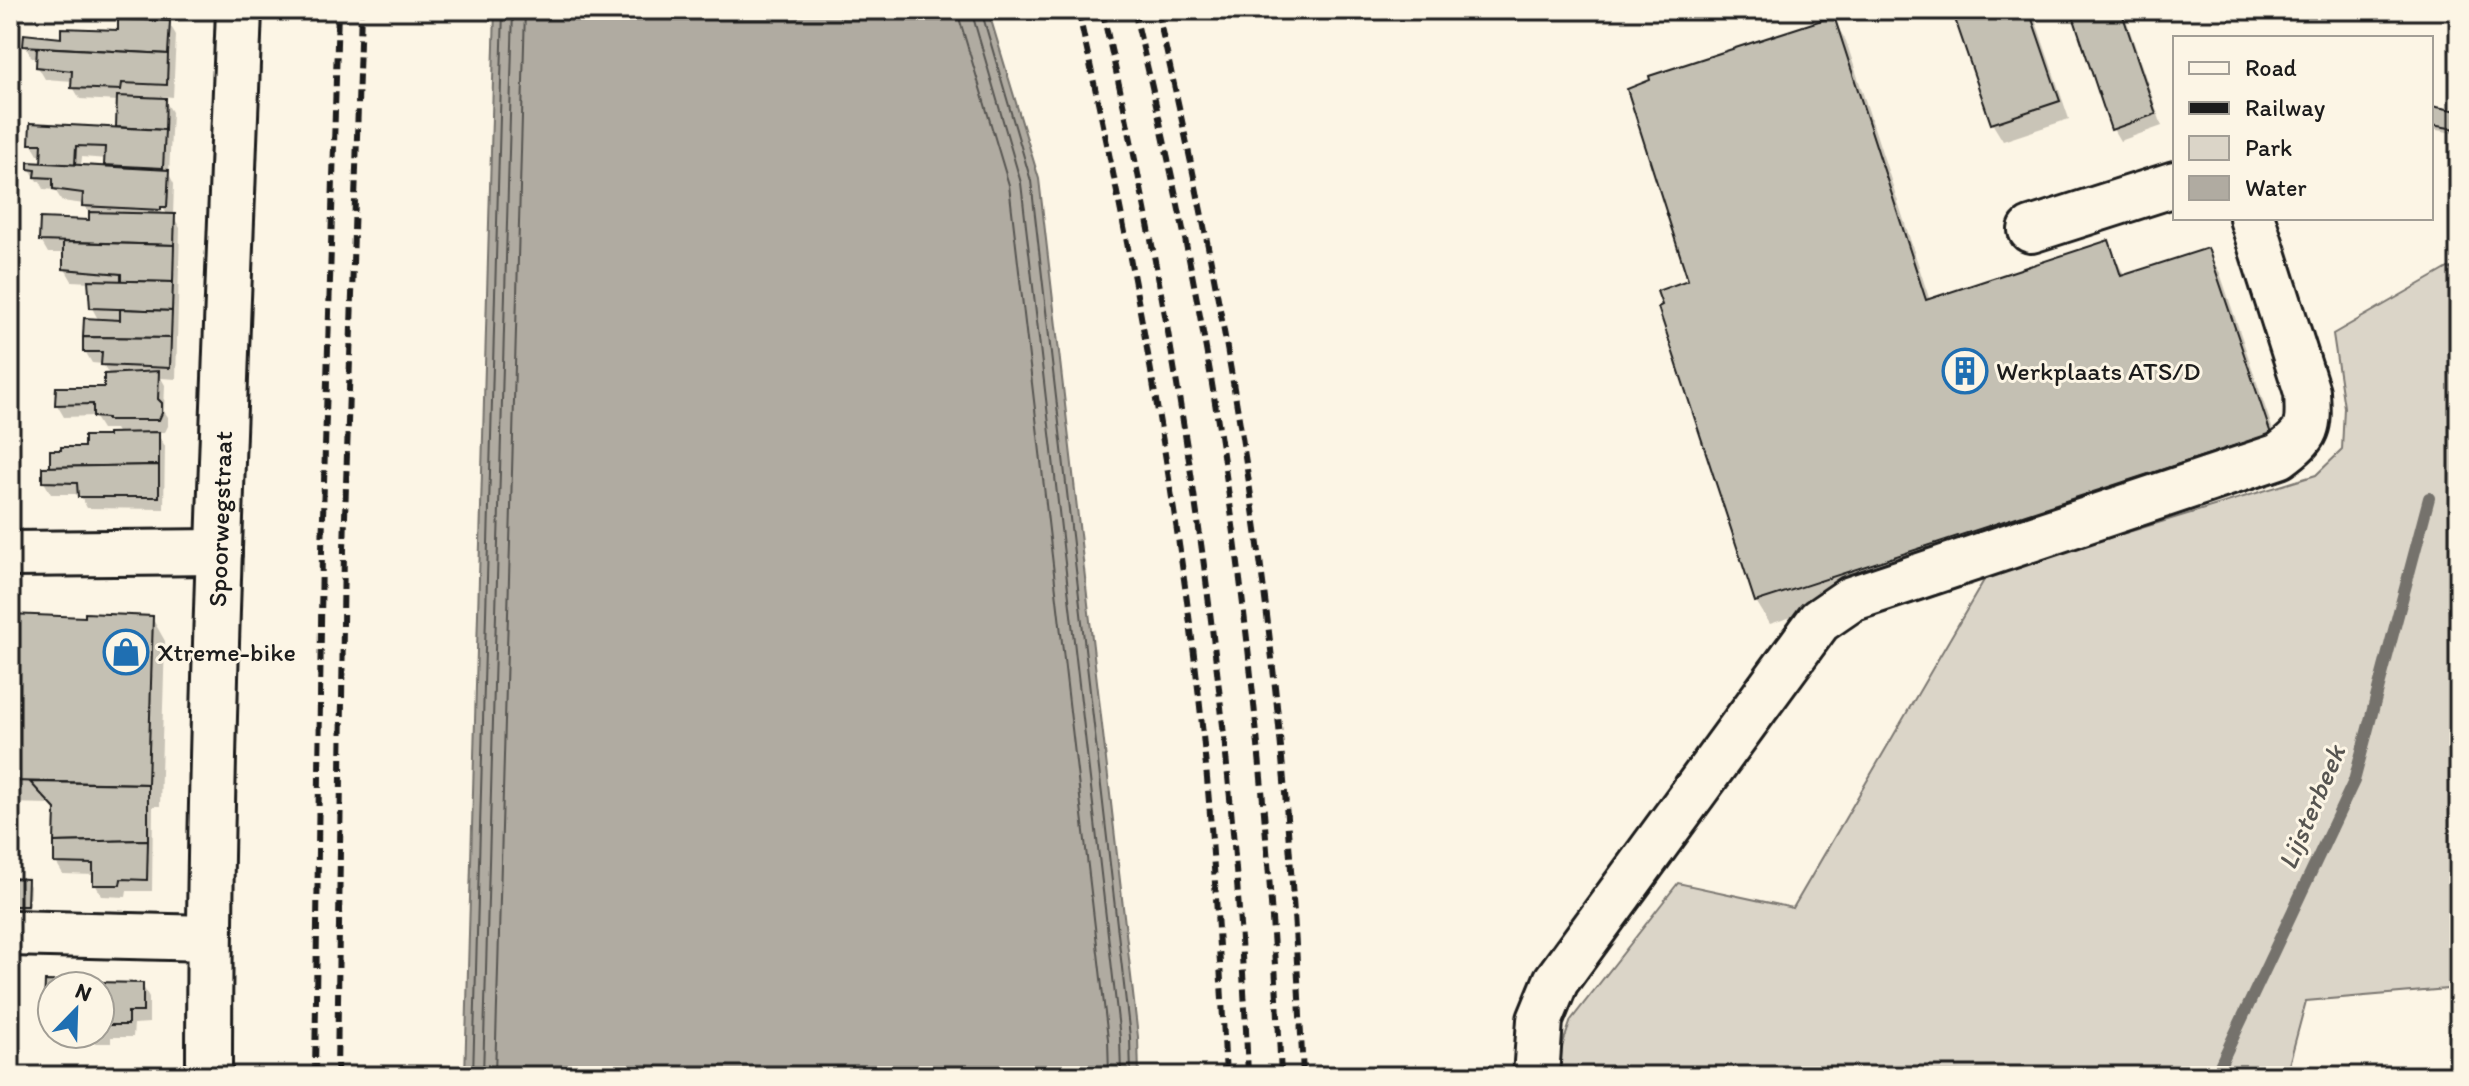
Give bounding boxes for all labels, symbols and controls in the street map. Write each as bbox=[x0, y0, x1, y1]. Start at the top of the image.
legend bbox=[2173, 36, 2433, 220]
text: Road bbox=[2245, 53, 2297, 82]
text: Railway bbox=[2245, 93, 2326, 122]
text: Park bbox=[2245, 133, 2292, 162]
text: Water bbox=[2245, 173, 2307, 202]
building icon: Werkplaats ATS/D bbox=[1941, 347, 1989, 395]
place label: Werkplaats ATS/D bbox=[1996, 355, 2200, 387]
street label: Spoorwegstraat bbox=[201, 430, 239, 608]
shop icon: Xtreme-bike bbox=[102, 628, 150, 676]
place label: Xtreme-bike bbox=[157, 636, 296, 668]
water label: Lijsterbeek bbox=[2270, 738, 2353, 874]
north arrow bbox=[36, 970, 116, 1050]
text: N bbox=[72, 977, 96, 1007]

